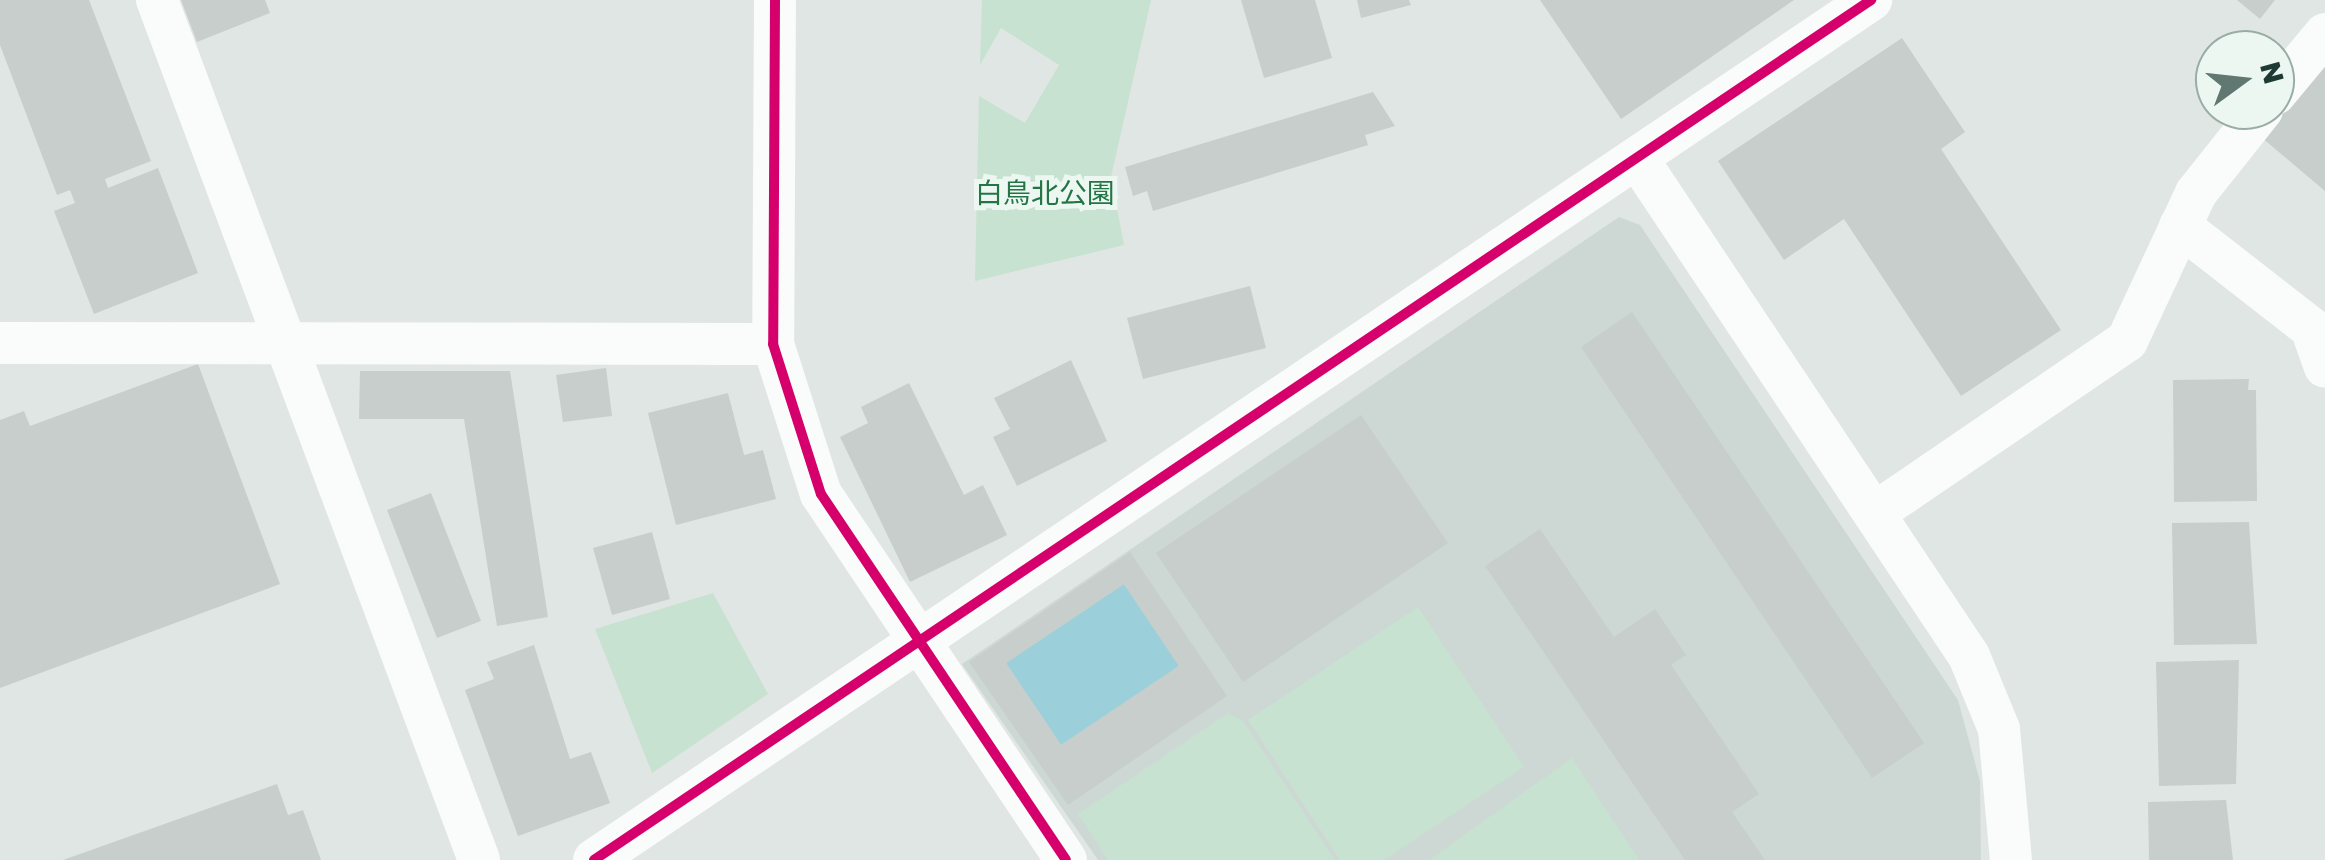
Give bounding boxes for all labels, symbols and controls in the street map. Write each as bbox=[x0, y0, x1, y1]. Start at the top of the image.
north arrow bbox=[2195, 30, 2295, 130]
text: N bbox=[2254, 58, 2291, 87]
park label: 白鳥北公園 bbox=[975, 176, 1115, 210]

